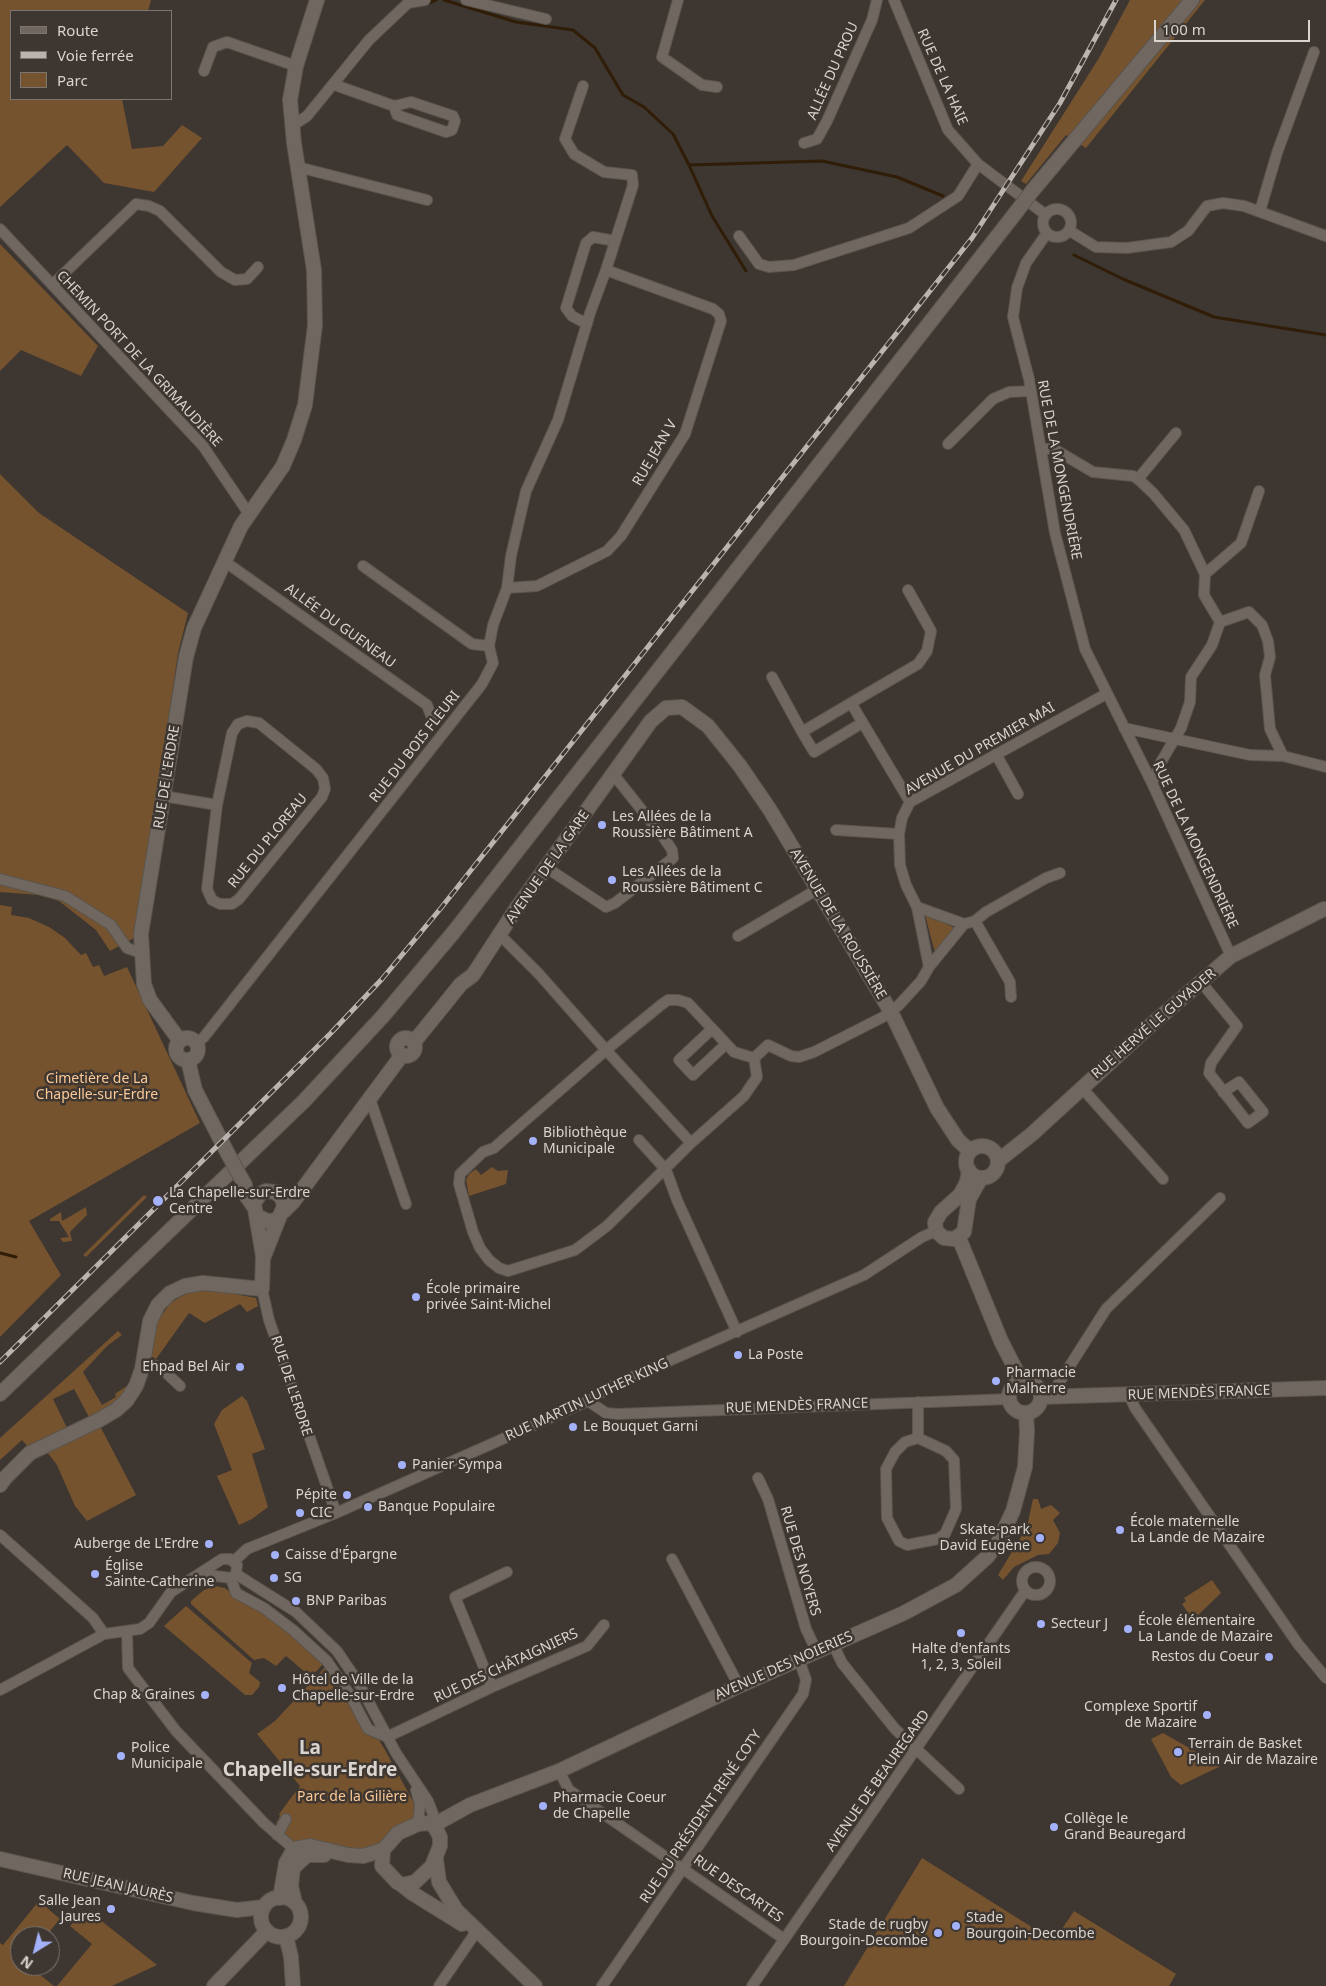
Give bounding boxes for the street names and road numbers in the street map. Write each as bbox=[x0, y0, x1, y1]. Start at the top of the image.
street label: ALLÉE DU PROU bbox=[804, 20, 862, 122]
street label: RUE DE LA HAIE bbox=[913, 26, 971, 128]
street label: CHEMIN PORT DE LA GRIMAUDIÈRE bbox=[53, 267, 225, 451]
street label: RUE DE LA MONGENDRIÈRE bbox=[1033, 379, 1085, 561]
street label: RUE JEAN V bbox=[629, 417, 681, 489]
street label: ALLÉE DU GUENEAU bbox=[281, 580, 399, 672]
street label: RUE DU BOIS FLEURI bbox=[366, 688, 464, 806]
street label: AVENUE DU PREMIER MAI bbox=[902, 699, 1058, 799]
street label: RUE DE L'ERDRE bbox=[151, 724, 183, 830]
street label: RUE DE LA MONGENDRIÈRE bbox=[1149, 759, 1241, 931]
street label: RUE DU PLOREAU bbox=[225, 790, 311, 892]
street label: AVENUE DE LA GARE bbox=[503, 807, 593, 927]
street label: AVENUE DE LA ROUSSIÈRE bbox=[786, 846, 890, 1002]
street label: RUE HERVÉ LE GUYADER bbox=[1088, 966, 1220, 1082]
street label: RUE DE L'ERDRE bbox=[267, 1334, 315, 1438]
street label: RUE MARTIN LUTHER KING bbox=[503, 1355, 671, 1445]
street label: RUE MENDÈS FRANCE bbox=[1127, 1382, 1271, 1404]
street label: RUE MENDÈS FRANCE bbox=[725, 1395, 869, 1417]
street label: RUE DES NOYERS bbox=[776, 1504, 824, 1618]
street label: RUE DES CHÂTAIGNIERS bbox=[431, 1625, 581, 1707]
street label: AVENUE DES NOIERIES bbox=[712, 1628, 856, 1704]
street label: AVENUE DE BEAUREGARD bbox=[823, 1707, 933, 1855]
street label: RUE DU PRÉSIDENT RENÉ COTY bbox=[637, 1727, 765, 1907]
street label: RUE DESCARTES bbox=[690, 1852, 786, 1926]
street label: RUE JEAN JAURÈS bbox=[61, 1865, 175, 1907]

